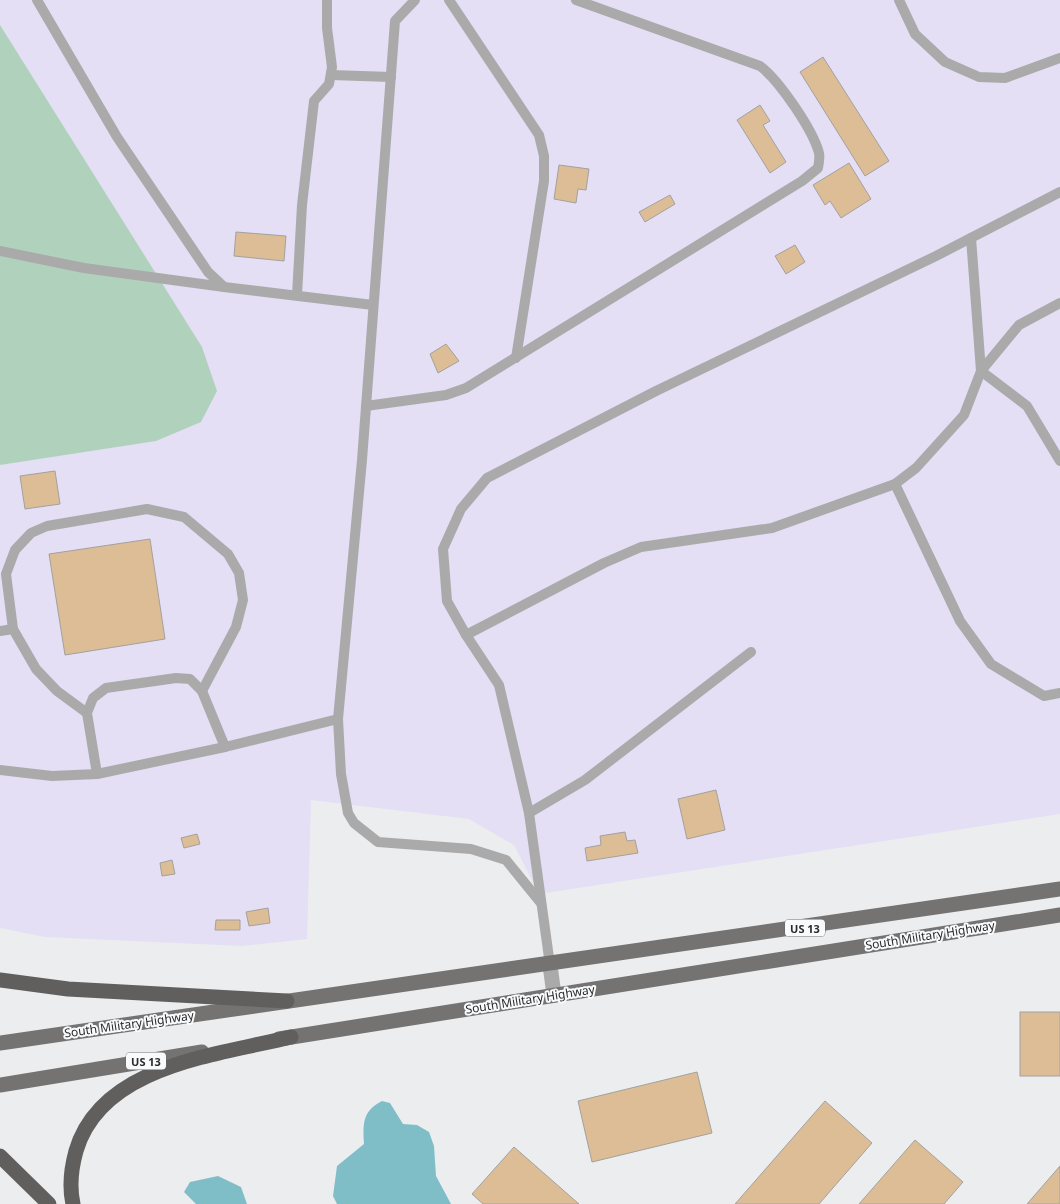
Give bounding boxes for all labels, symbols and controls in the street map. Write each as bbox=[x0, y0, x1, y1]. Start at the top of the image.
street label: South Military Highway bbox=[864, 916, 997, 954]
road number: US 13 bbox=[785, 920, 825, 936]
street label: South Military Highway bbox=[464, 980, 597, 1018]
street label: South Military Highway bbox=[63, 1006, 196, 1042]
road number: US 13 bbox=[126, 1052, 166, 1070]

